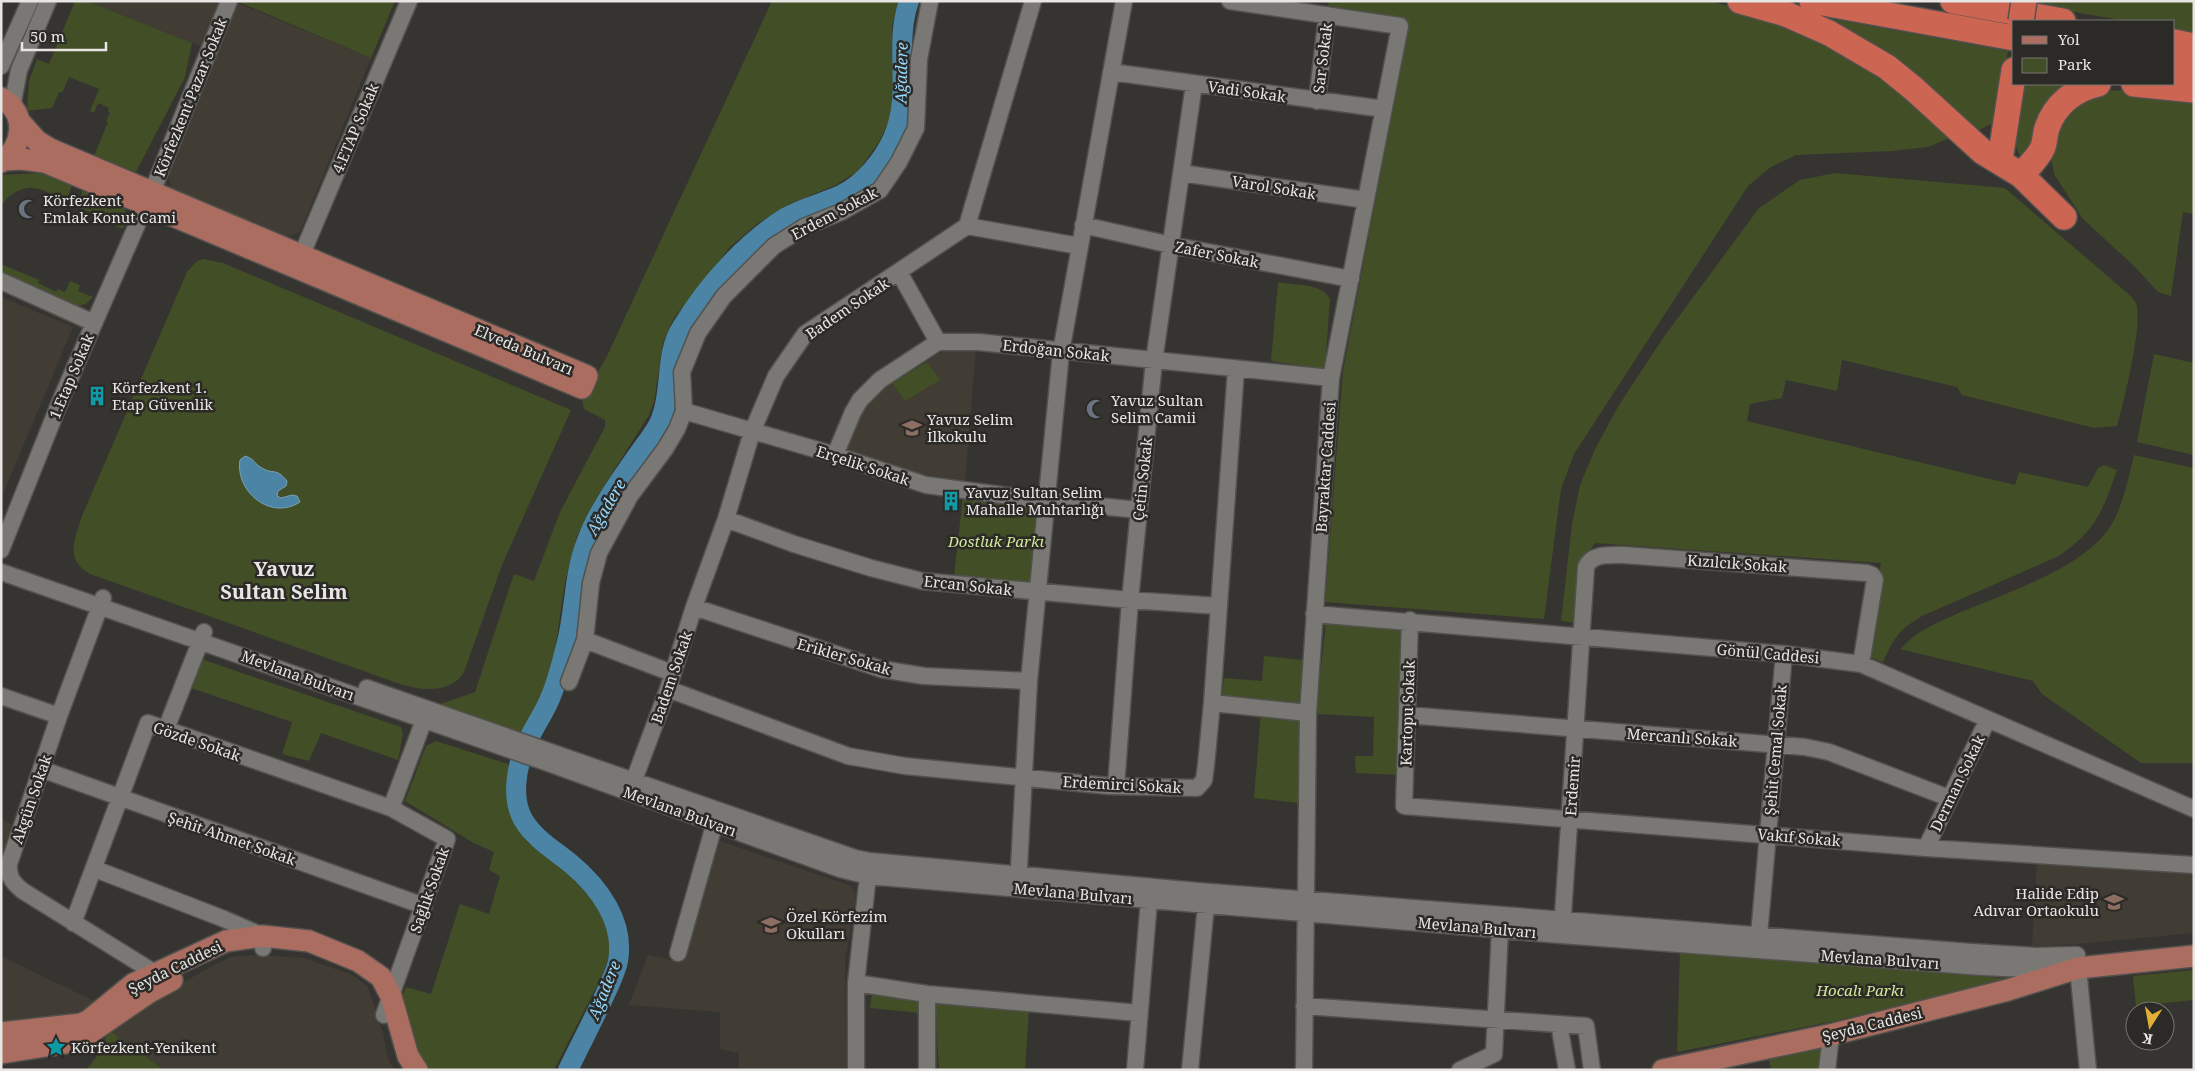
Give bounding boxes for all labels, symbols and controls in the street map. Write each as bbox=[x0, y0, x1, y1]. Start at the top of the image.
street label: Körfezkent Pazar Sokak bbox=[149, 14, 231, 180]
scale bar bbox=[22, 20, 106, 52]
legend bbox=[2012, 20, 2175, 85]
street label: Sar Sokak bbox=[1308, 22, 1336, 94]
text: 50 m bbox=[30, 26, 65, 46]
text: Yol bbox=[2057, 29, 2080, 49]
water label: Ağadere bbox=[889, 42, 913, 105]
text: Park bbox=[2058, 54, 2092, 74]
street label: Vadi Sokak bbox=[1207, 76, 1287, 106]
street label: 4.ETAP Sokak bbox=[327, 80, 383, 176]
street label: Varol Sokak bbox=[1231, 170, 1318, 204]
street label: Erdem Sokak bbox=[788, 182, 881, 244]
place label: Körfezkent Emlak Konut Cami bbox=[43, 190, 176, 227]
mosque icon: Körfezkent Emlak Konut Cami bbox=[17, 198, 39, 220]
street label: Zafer Sokak bbox=[1174, 236, 1261, 272]
street label: Badem Sokak bbox=[801, 273, 893, 343]
street label: Elveda Bulvarı bbox=[472, 319, 577, 379]
street label: 1.Etap Sokak bbox=[44, 330, 98, 422]
street label: Erdoğan Sokak bbox=[1002, 334, 1111, 366]
place label: Körfezkent 1. Etap Güvenlik bbox=[112, 377, 213, 414]
building icon: Körfezkent 1. Etap Güvenlik bbox=[86, 385, 108, 407]
place label: Yavuz Sultan Selim Camii bbox=[1110, 390, 1204, 427]
mosque icon: Yavuz Sultan Selim Camii bbox=[1085, 398, 1107, 420]
street label: Bayraktar Caddesi bbox=[1310, 401, 1340, 533]
place label: Yavuz Selim İlkokulu bbox=[926, 409, 1014, 446]
school or university icon: Yavuz Selim İlkokulu bbox=[901, 417, 923, 439]
street label: Çetin Sokak bbox=[1128, 436, 1156, 522]
street label: Erçelik Sokak bbox=[814, 441, 912, 490]
water label: Ağadere bbox=[581, 475, 631, 540]
place label: Yavuz Sultan Selim Mahalle Muhtarlığı bbox=[965, 482, 1104, 519]
building icon: Yavuz Sultan Selim Mahalle Muhtarlığı bbox=[940, 490, 962, 512]
park label: Dostluk Parkı bbox=[947, 531, 1044, 551]
street label: Kızılcık Sokak bbox=[1686, 550, 1788, 576]
district label: Yavuz Sultan Selim bbox=[220, 555, 348, 605]
street label: Ercan Sokak bbox=[923, 570, 1013, 600]
street label: Badem Sokak bbox=[646, 628, 696, 726]
street label: Erikler Sokak bbox=[795, 633, 893, 679]
street label: Gönül Caddesi bbox=[1716, 639, 1820, 667]
street label: Mevlana Bulvarı bbox=[239, 645, 357, 705]
street label: Kartopu Sokak bbox=[1395, 660, 1419, 766]
street label: Şehit Cemal Sokak bbox=[1759, 684, 1791, 816]
street label: Gözde Sokak bbox=[151, 717, 243, 765]
street label: Mercanlı Sokak bbox=[1626, 723, 1738, 751]
street label: Derman Sokak bbox=[1925, 731, 1989, 835]
street label: Akgün Sokak bbox=[6, 752, 56, 846]
street label: Erdemir bbox=[1560, 756, 1584, 816]
street label: Erdemirci Sokak bbox=[1062, 771, 1182, 797]
street label: Mevlana Bulvarı bbox=[621, 781, 739, 841]
street label: Şehit Ahmet Sokak bbox=[165, 807, 299, 869]
street label: Vakıf Sokak bbox=[1757, 823, 1842, 851]
street label: Sağlık Sokak bbox=[405, 844, 453, 936]
street label: Mevlana Bulvarı bbox=[1013, 878, 1133, 908]
place label: Halide Edip Adıvar Ortaokulu bbox=[1974, 883, 2099, 920]
school or university icon: Halide Edip Adıvar Ortaokulu bbox=[2103, 891, 2125, 913]
place label: Özel Körfezim Okulları bbox=[786, 906, 888, 943]
street label: Mevlana Bulvarı bbox=[1417, 912, 1537, 942]
school or university icon: Özel Körfezim Okulları bbox=[760, 914, 782, 936]
street label: Şeyda Caddesi bbox=[125, 936, 225, 998]
street label: Mevlana Bulvarı bbox=[1820, 945, 1940, 973]
water label: Ağadere bbox=[582, 957, 626, 1023]
park label: Hocalı Parkı bbox=[1815, 980, 1904, 1000]
north arrow bbox=[2125, 1001, 2175, 1051]
street label: Şeyda Caddesi bbox=[1820, 1002, 1924, 1046]
text: K bbox=[2140, 1029, 2154, 1050]
place icon: Körfezkent-Yenikent bbox=[45, 1036, 67, 1058]
place label: Körfezkent-Yenikent bbox=[71, 1037, 217, 1057]

